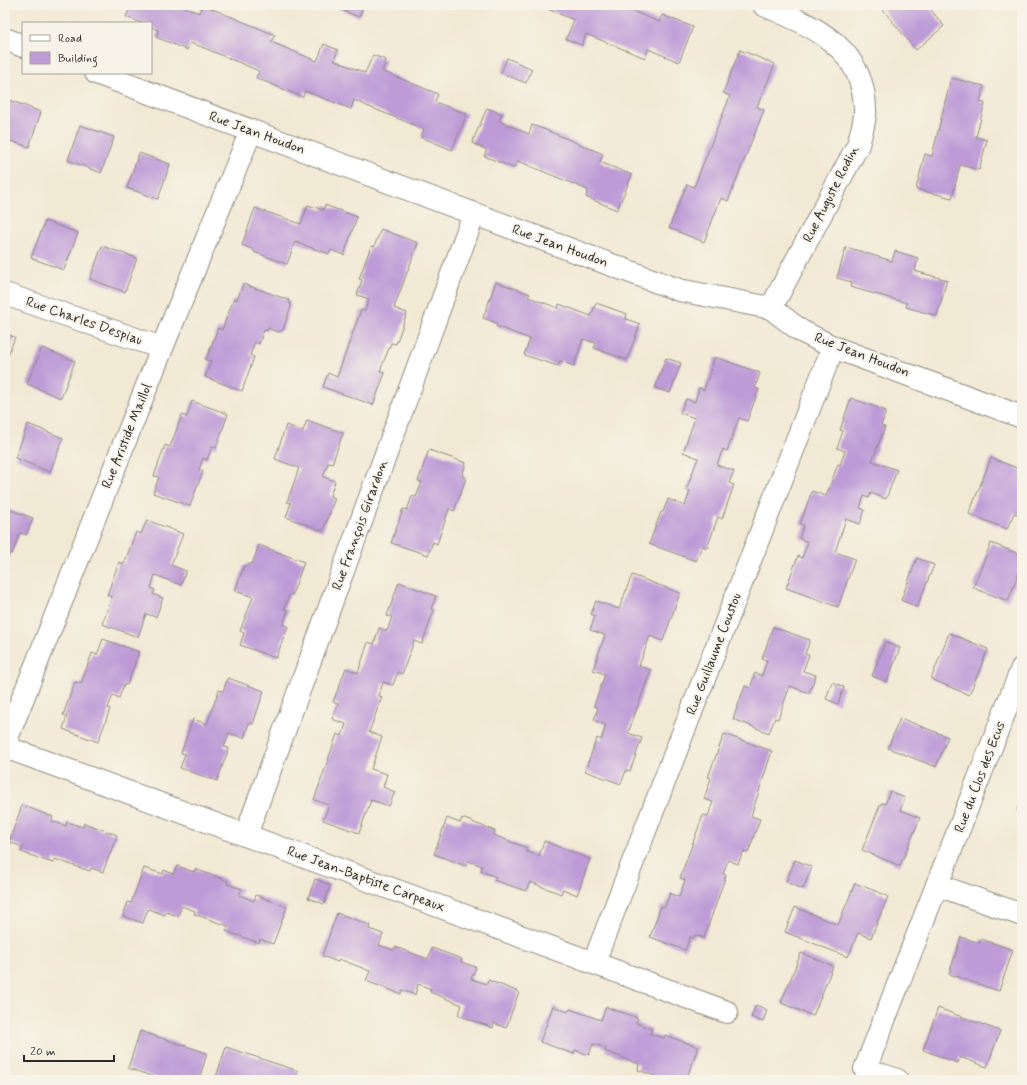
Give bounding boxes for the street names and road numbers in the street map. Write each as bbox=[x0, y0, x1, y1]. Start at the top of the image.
street label: Rue Jean Houdon bbox=[206, 107, 308, 159]
street label: Rue Auguste Rodin bbox=[799, 143, 863, 245]
street label: Rue Jean Houdon bbox=[509, 220, 611, 272]
street label: Rue Charles Despiau bbox=[23, 293, 145, 349]
street label: Rue Jean Houdon bbox=[812, 329, 912, 381]
street label: Rue Aristide Maillol bbox=[98, 381, 156, 491]
street label: Rue François Girardon bbox=[328, 457, 392, 593]
street label: Rue Guillaume Coustou bbox=[682, 590, 746, 718]
street label: Rue du Clos des Ecus bbox=[950, 719, 1010, 835]
street label: Rue Jean-Baptiste Carpeaux bbox=[284, 842, 448, 916]

